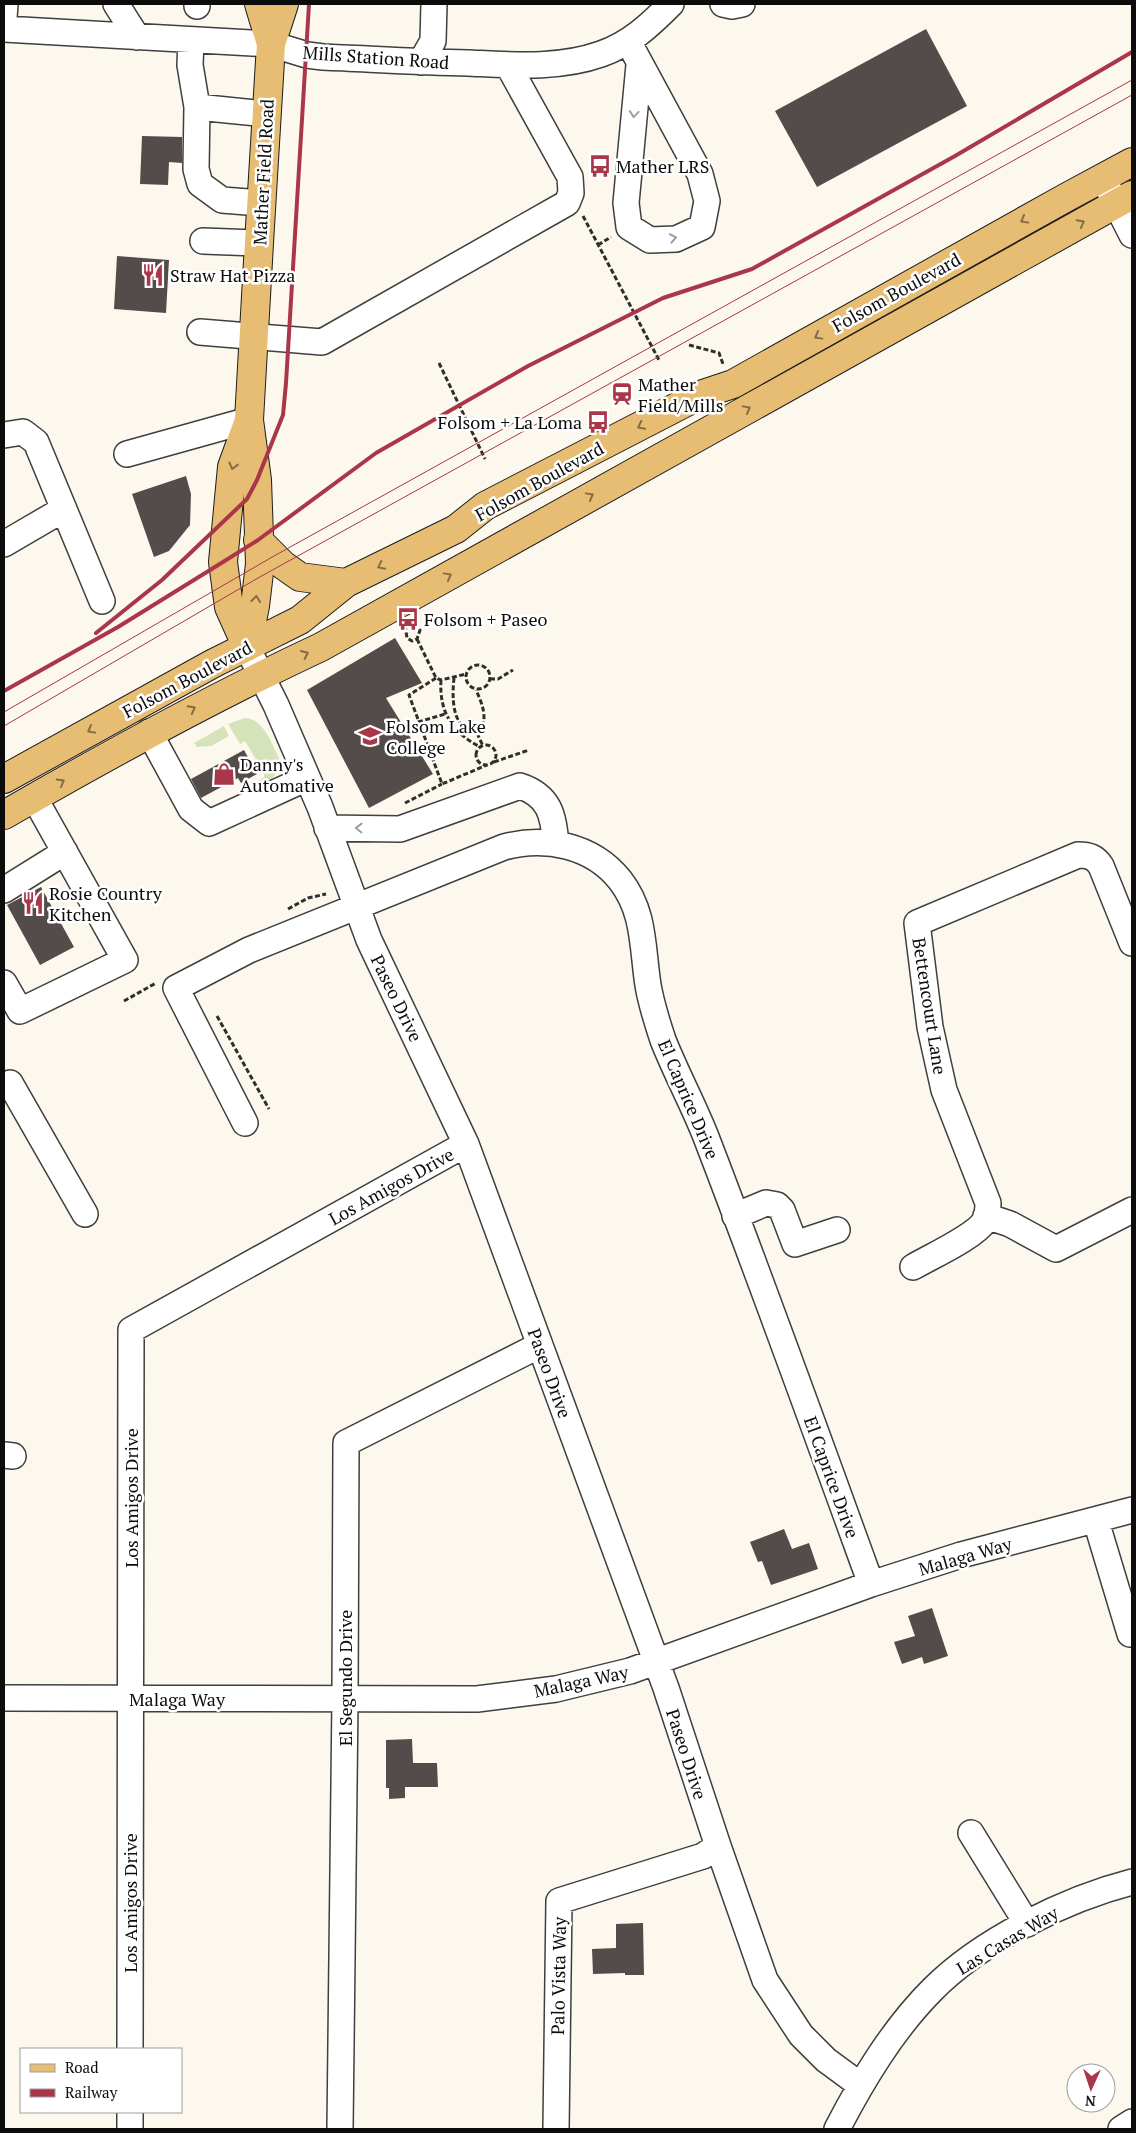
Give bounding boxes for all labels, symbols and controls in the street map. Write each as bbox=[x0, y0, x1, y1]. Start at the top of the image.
street label: Mills Station Road bbox=[302, 40, 450, 74]
street label: Mather Field Road bbox=[247, 98, 279, 246]
one-way arrow bbox=[629, 110, 640, 118]
bus stop icon: Mather LRS bbox=[587, 153, 613, 179]
place label: Mather LRS bbox=[616, 154, 709, 178]
one-way arrow bbox=[1021, 214, 1030, 224]
one-way arrow bbox=[1076, 219, 1085, 229]
one-way arrow bbox=[669, 233, 678, 244]
street label: Folsom Boulevard bbox=[827, 247, 965, 337]
restaurant icon: Straw Hat Pizza bbox=[140, 262, 166, 288]
place label: Straw Hat Pizza bbox=[170, 263, 295, 287]
one-way arrow bbox=[814, 329, 823, 339]
place label: Mather Field/Mills bbox=[638, 372, 724, 417]
station icon: Mather Field/Mills bbox=[609, 381, 635, 407]
one-way arrow bbox=[741, 405, 750, 415]
bus stop icon: Folsom + La Loma bbox=[585, 409, 611, 435]
place label: Folsom + La Loma bbox=[437, 410, 582, 434]
one-way arrow bbox=[637, 420, 646, 430]
street label: Folsom Boulevard bbox=[470, 436, 608, 526]
one-way arrow bbox=[228, 461, 239, 470]
one-way arrow bbox=[584, 493, 593, 503]
one-way arrow bbox=[377, 560, 386, 570]
one-way arrow bbox=[442, 572, 451, 582]
one-way arrow bbox=[250, 595, 261, 603]
bus stop icon: Folsom + Paseo bbox=[395, 606, 421, 632]
place label: Folsom + Paseo bbox=[424, 607, 547, 631]
street label: Folsom Boulevard bbox=[118, 635, 256, 723]
one-way arrow bbox=[300, 650, 309, 660]
one-way arrow bbox=[187, 706, 196, 716]
place label: Folsom Lake College bbox=[386, 714, 486, 759]
school or university icon: Folsom Lake College bbox=[357, 723, 383, 749]
one-way arrow bbox=[87, 724, 96, 734]
place label: Danny's Automative bbox=[240, 752, 334, 797]
shop icon: Danny's Automative bbox=[211, 761, 237, 787]
one-way arrow bbox=[56, 778, 65, 788]
one-way arrow bbox=[355, 823, 362, 833]
place label: Rosie Country Kitchen bbox=[49, 881, 163, 926]
restaurant icon: Rosie Country Kitchen bbox=[20, 890, 46, 916]
street label: Bettencourt Lane bbox=[907, 936, 953, 1076]
street label: Paseo Drive bbox=[366, 951, 428, 1045]
street label: El Caprice Drive bbox=[653, 1035, 725, 1163]
street label: Los Amigos Drive bbox=[324, 1142, 458, 1230]
street label: Paseo Drive bbox=[523, 1325, 577, 1421]
street label: El Caprice Drive bbox=[799, 1413, 865, 1541]
street label: Los Amigos Drive bbox=[119, 1428, 143, 1568]
street label: Malaga Way bbox=[916, 1531, 1015, 1581]
street label: El Segundo Drive bbox=[333, 1610, 357, 1746]
street label: Malaga Way bbox=[532, 1659, 631, 1703]
street label: Malaga Way bbox=[129, 1687, 226, 1711]
street label: Paseo Drive bbox=[661, 1706, 713, 1802]
street label: Los Amigos Drive bbox=[118, 1833, 142, 1973]
street label: Las Casas Way bbox=[952, 1900, 1063, 1980]
street label: Palo Vista Way bbox=[545, 1916, 571, 2035]
legend bbox=[20, 2048, 182, 2113]
text: Road bbox=[65, 2057, 98, 2077]
north arrow bbox=[1066, 2063, 1116, 2113]
text: Railway bbox=[65, 2082, 118, 2102]
text: N bbox=[1084, 2092, 1096, 2111]

